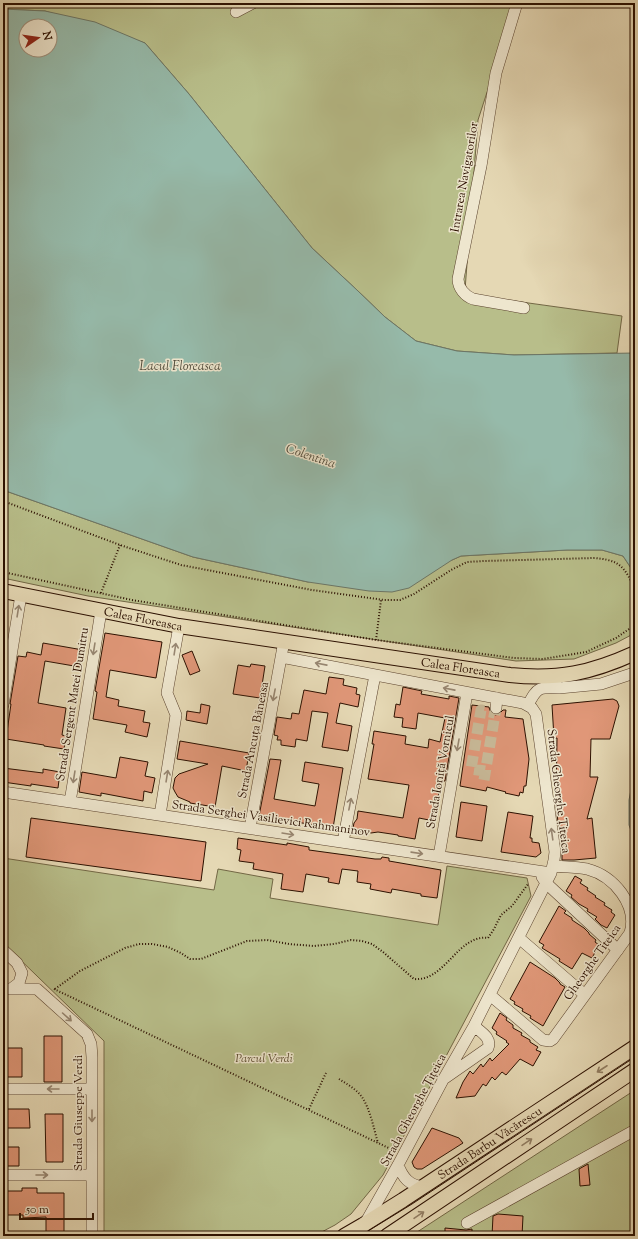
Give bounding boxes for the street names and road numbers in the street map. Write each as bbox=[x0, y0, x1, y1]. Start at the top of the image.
street label: Intrarea Navigatorilor bbox=[446, 120, 484, 234]
street label: Calea Floreasca bbox=[102, 603, 184, 636]
street label: Strada Sergent Matei Dumitru bbox=[52, 626, 94, 782]
street label: Calea Floreasca bbox=[420, 654, 502, 683]
street label: Strada Ancuța Băneasa bbox=[234, 680, 274, 800]
street label: Strada Ioniță Vornicul bbox=[422, 713, 460, 830]
street label: Strada Gheorghe Țițeica bbox=[541, 728, 575, 855]
street label: Strada Serghei Vasilievici Rahmaninov bbox=[171, 796, 372, 842]
street label: Gheorghe Titeica bbox=[560, 920, 626, 1004]
street label: Strada Gheorghe Țițeica bbox=[376, 1050, 452, 1170]
street label: Strada Giuseppe Verdi bbox=[70, 1054, 88, 1171]
street label: Strada Barbu Văcărescu bbox=[434, 1103, 546, 1185]

